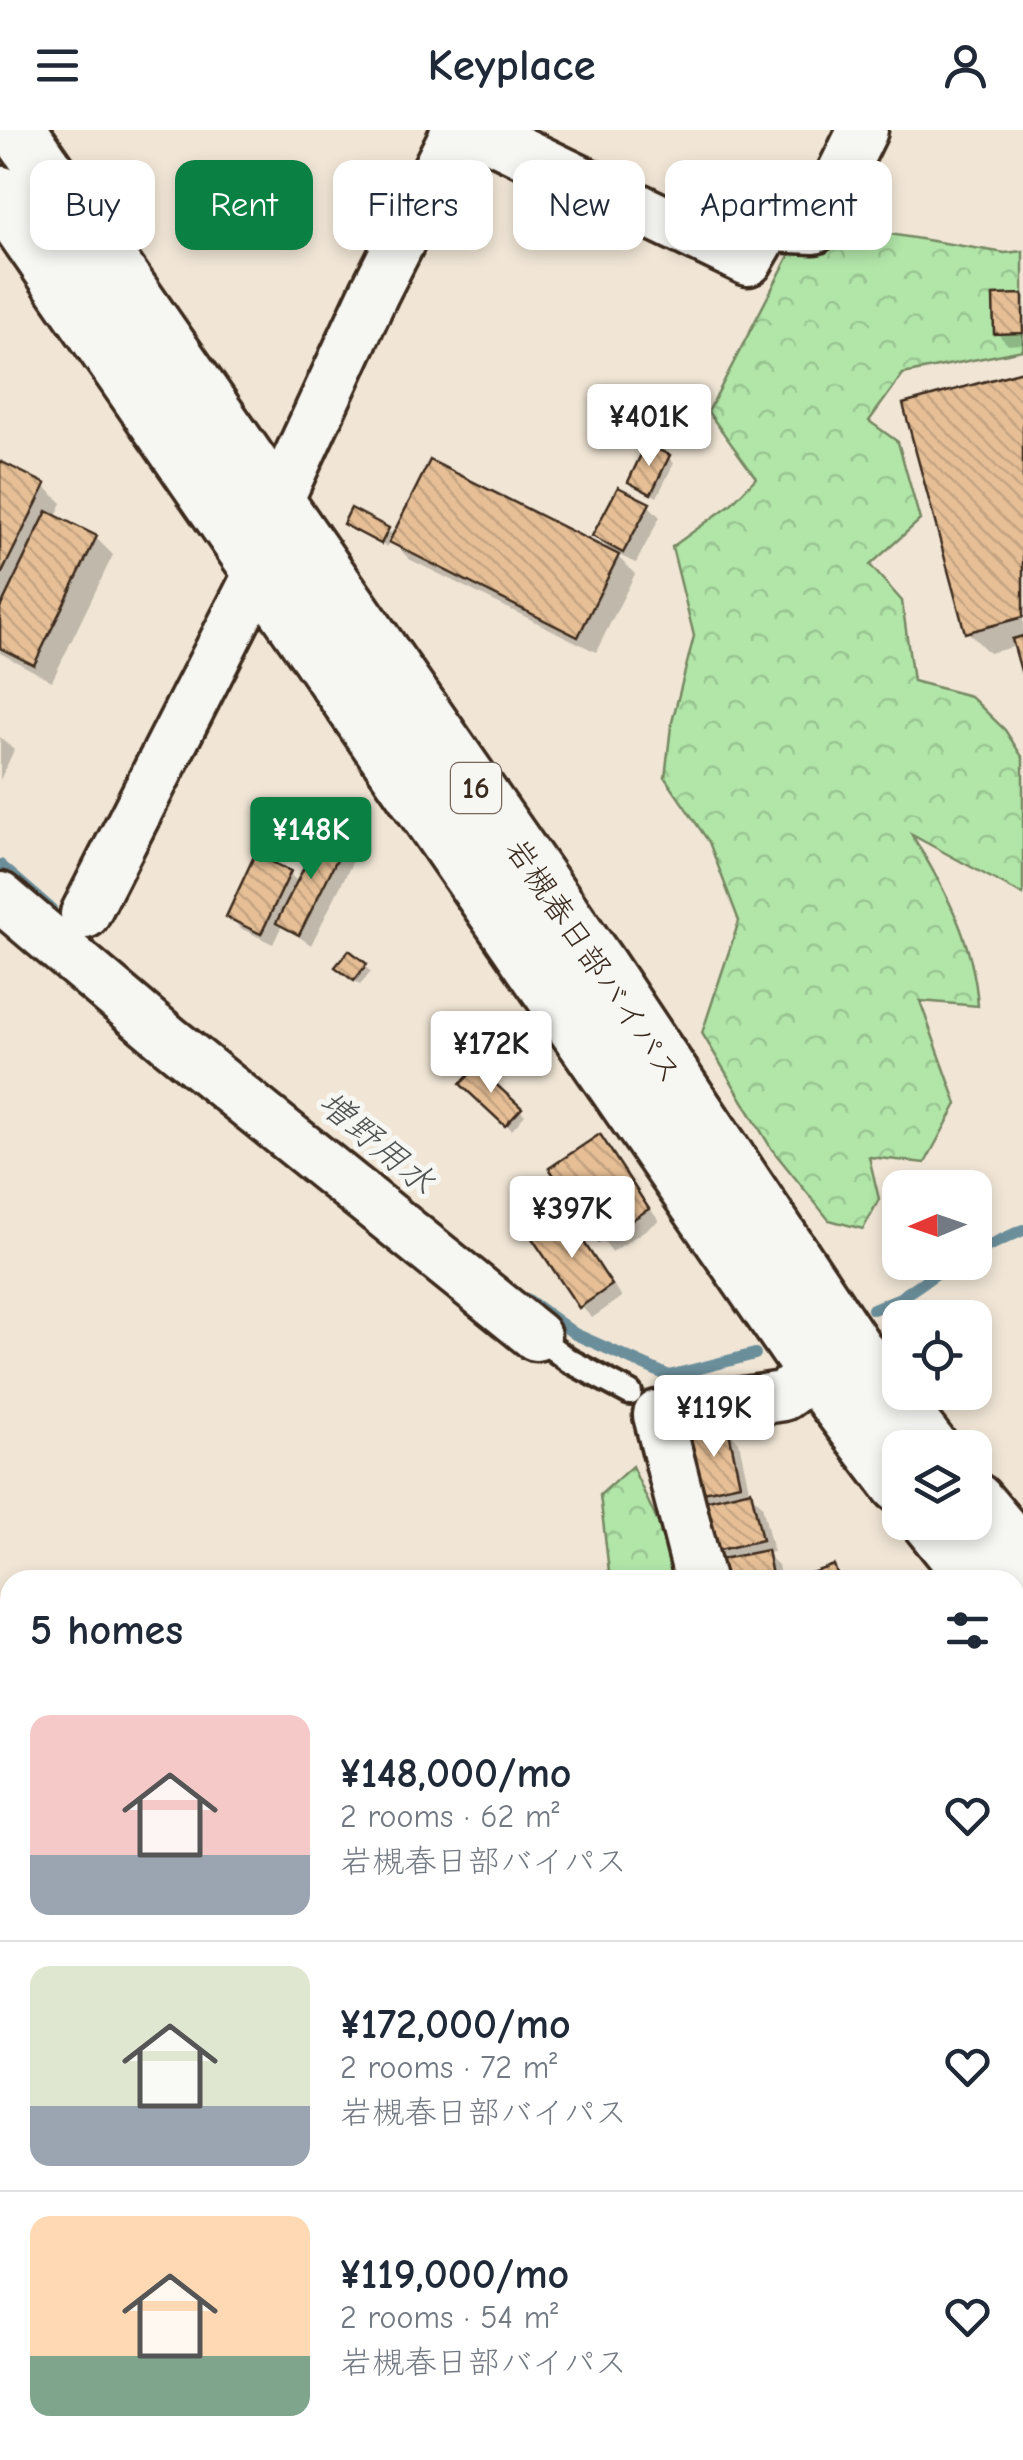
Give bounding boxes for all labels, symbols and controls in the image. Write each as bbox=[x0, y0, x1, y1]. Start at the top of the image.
icon: menu bbox=[30, 38, 85, 93]
icon: person bbox=[938, 38, 993, 93]
text: Keyplace bbox=[427, 39, 596, 91]
chip: Buy bbox=[30, 160, 155, 250]
chip: Rent bbox=[175, 160, 313, 250]
chip: Filters bbox=[333, 160, 493, 250]
chip: New bbox=[513, 160, 645, 250]
chip: Apartment bbox=[665, 160, 892, 250]
pin: ¥401K bbox=[579, 384, 719, 469]
text: ¥401K bbox=[609, 398, 689, 435]
road number: 16 bbox=[451, 763, 501, 813]
pin: ¥148K bbox=[241, 797, 381, 882]
text: ¥148K bbox=[272, 811, 350, 848]
street label: 岩槻春日部バイパス bbox=[498, 832, 689, 1091]
pin: ¥172K bbox=[421, 1011, 561, 1096]
text: ¥172K bbox=[453, 1025, 529, 1062]
water label: 増野用水 bbox=[310, 1082, 443, 1203]
north arrow bbox=[882, 1170, 992, 1280]
map controls bbox=[882, 1170, 992, 1540]
pin: ¥397K bbox=[502, 1176, 642, 1261]
text: ¥397K bbox=[532, 1190, 612, 1227]
button: locate bbox=[882, 1300, 992, 1410]
pin: ¥119K bbox=[644, 1375, 784, 1460]
text: ¥119K bbox=[676, 1389, 752, 1426]
button: layers bbox=[882, 1430, 992, 1540]
icon: filters bbox=[940, 1603, 995, 1658]
text: 5 homes bbox=[30, 1606, 183, 1655]
text: ¥148,000/mo bbox=[340, 1749, 572, 1798]
icon: home bbox=[110, 1755, 230, 1875]
icon: heart bbox=[940, 1788, 995, 1843]
text: 2 rooms · 62 m² bbox=[340, 1798, 559, 1835]
text: 岩槻春日部バイパス bbox=[340, 1843, 627, 1880]
text: ¥172,000/mo bbox=[340, 2000, 571, 2049]
icon: home bbox=[110, 2006, 230, 2126]
icon: heart bbox=[940, 2039, 995, 2094]
text: 2 rooms · 72 m² bbox=[340, 2049, 557, 2086]
text: 岩槻春日部バイパス bbox=[340, 2094, 627, 2131]
text: ¥119,000/mo bbox=[340, 2250, 569, 2299]
icon: home bbox=[110, 2256, 230, 2376]
icon: heart bbox=[940, 2289, 995, 2344]
text: 2 rooms · 54 m² bbox=[340, 2299, 558, 2336]
text: 岩槻春日部バイパス bbox=[340, 2344, 627, 2381]

